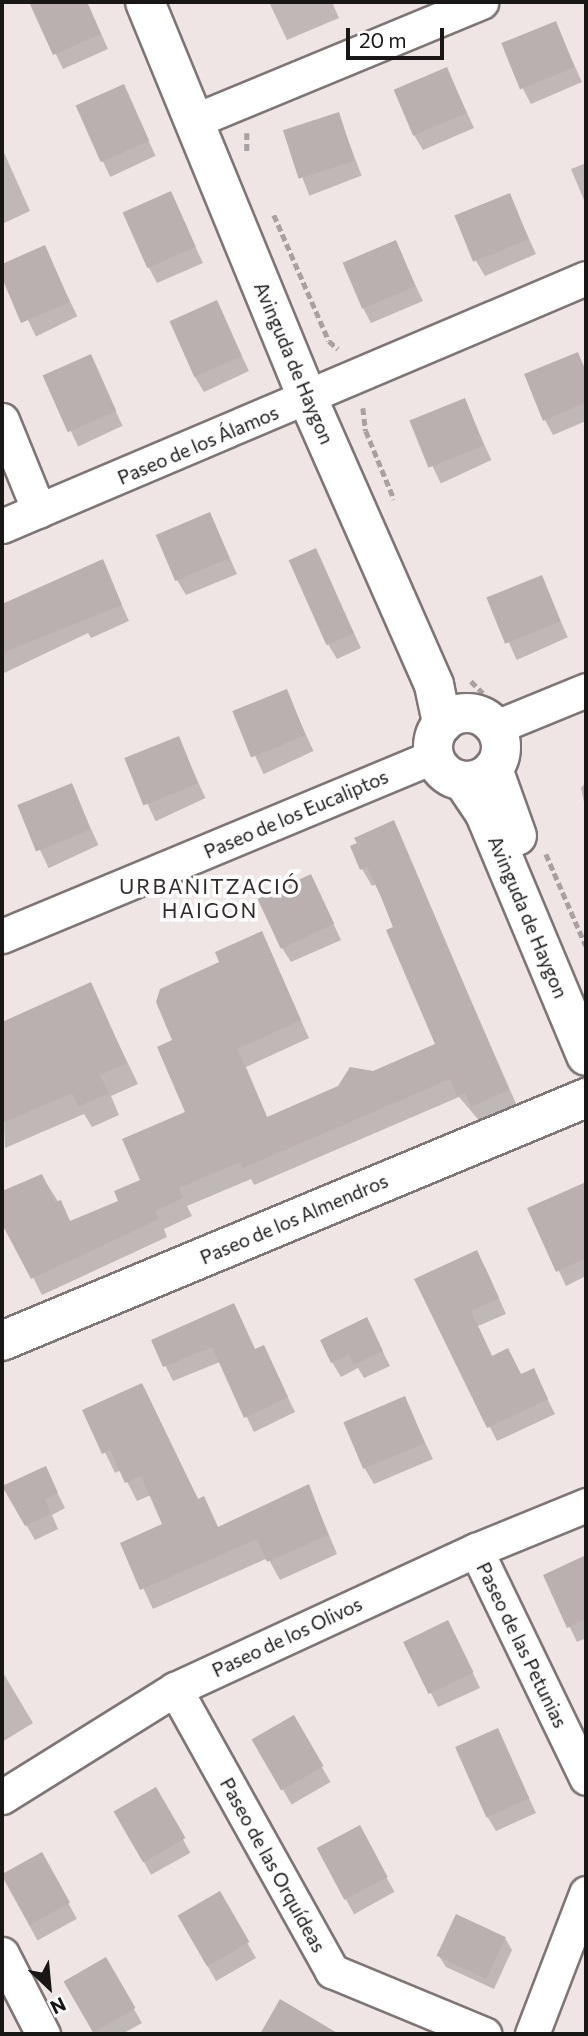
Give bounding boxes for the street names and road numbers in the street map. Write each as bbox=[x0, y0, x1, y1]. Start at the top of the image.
street label: Avinguda de Haygon bbox=[250, 279, 338, 447]
street label: Paseo de los Álamos bbox=[114, 401, 282, 489]
street label: Paseo de los Eucaliptos bbox=[200, 765, 392, 863]
street label: Avinguda de Haygon bbox=[484, 833, 572, 1001]
street label: Paseo de los Almendros bbox=[197, 1169, 391, 1269]
street label: Paseo de las Petunias bbox=[472, 1558, 572, 1732]
street label: Paseo de los Olivos bbox=[208, 1592, 366, 1682]
street label: Paseo de las Orquídeas bbox=[215, 1774, 331, 1956]

